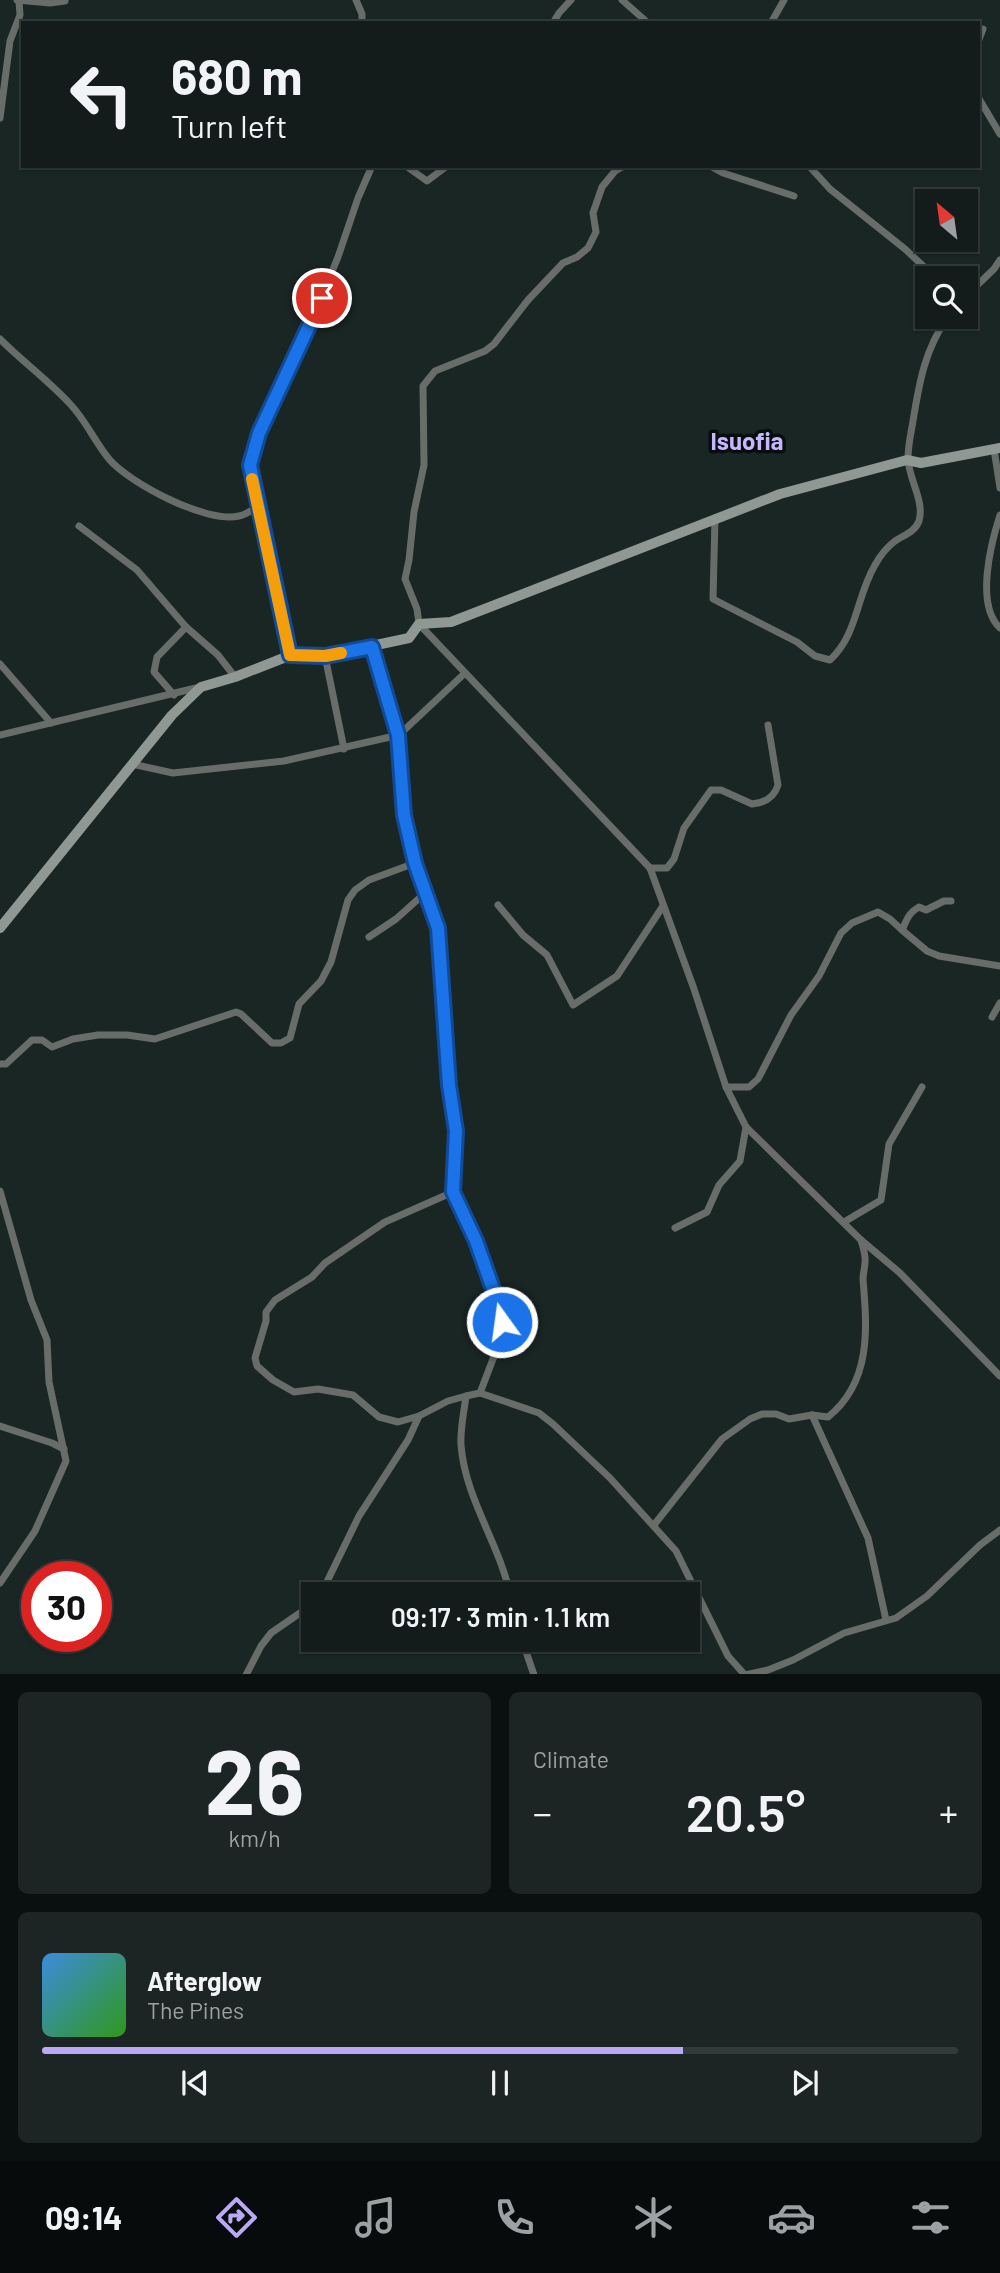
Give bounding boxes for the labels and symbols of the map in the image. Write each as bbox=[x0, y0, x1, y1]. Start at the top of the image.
north arrow bbox=[915, 189, 978, 252]
pin bbox=[292, 268, 352, 328]
district label: Isuofia bbox=[711, 426, 783, 455]
position arrow bbox=[465, 1285, 539, 1359]
speed limit sign: 30 bbox=[21, 1561, 112, 1652]

